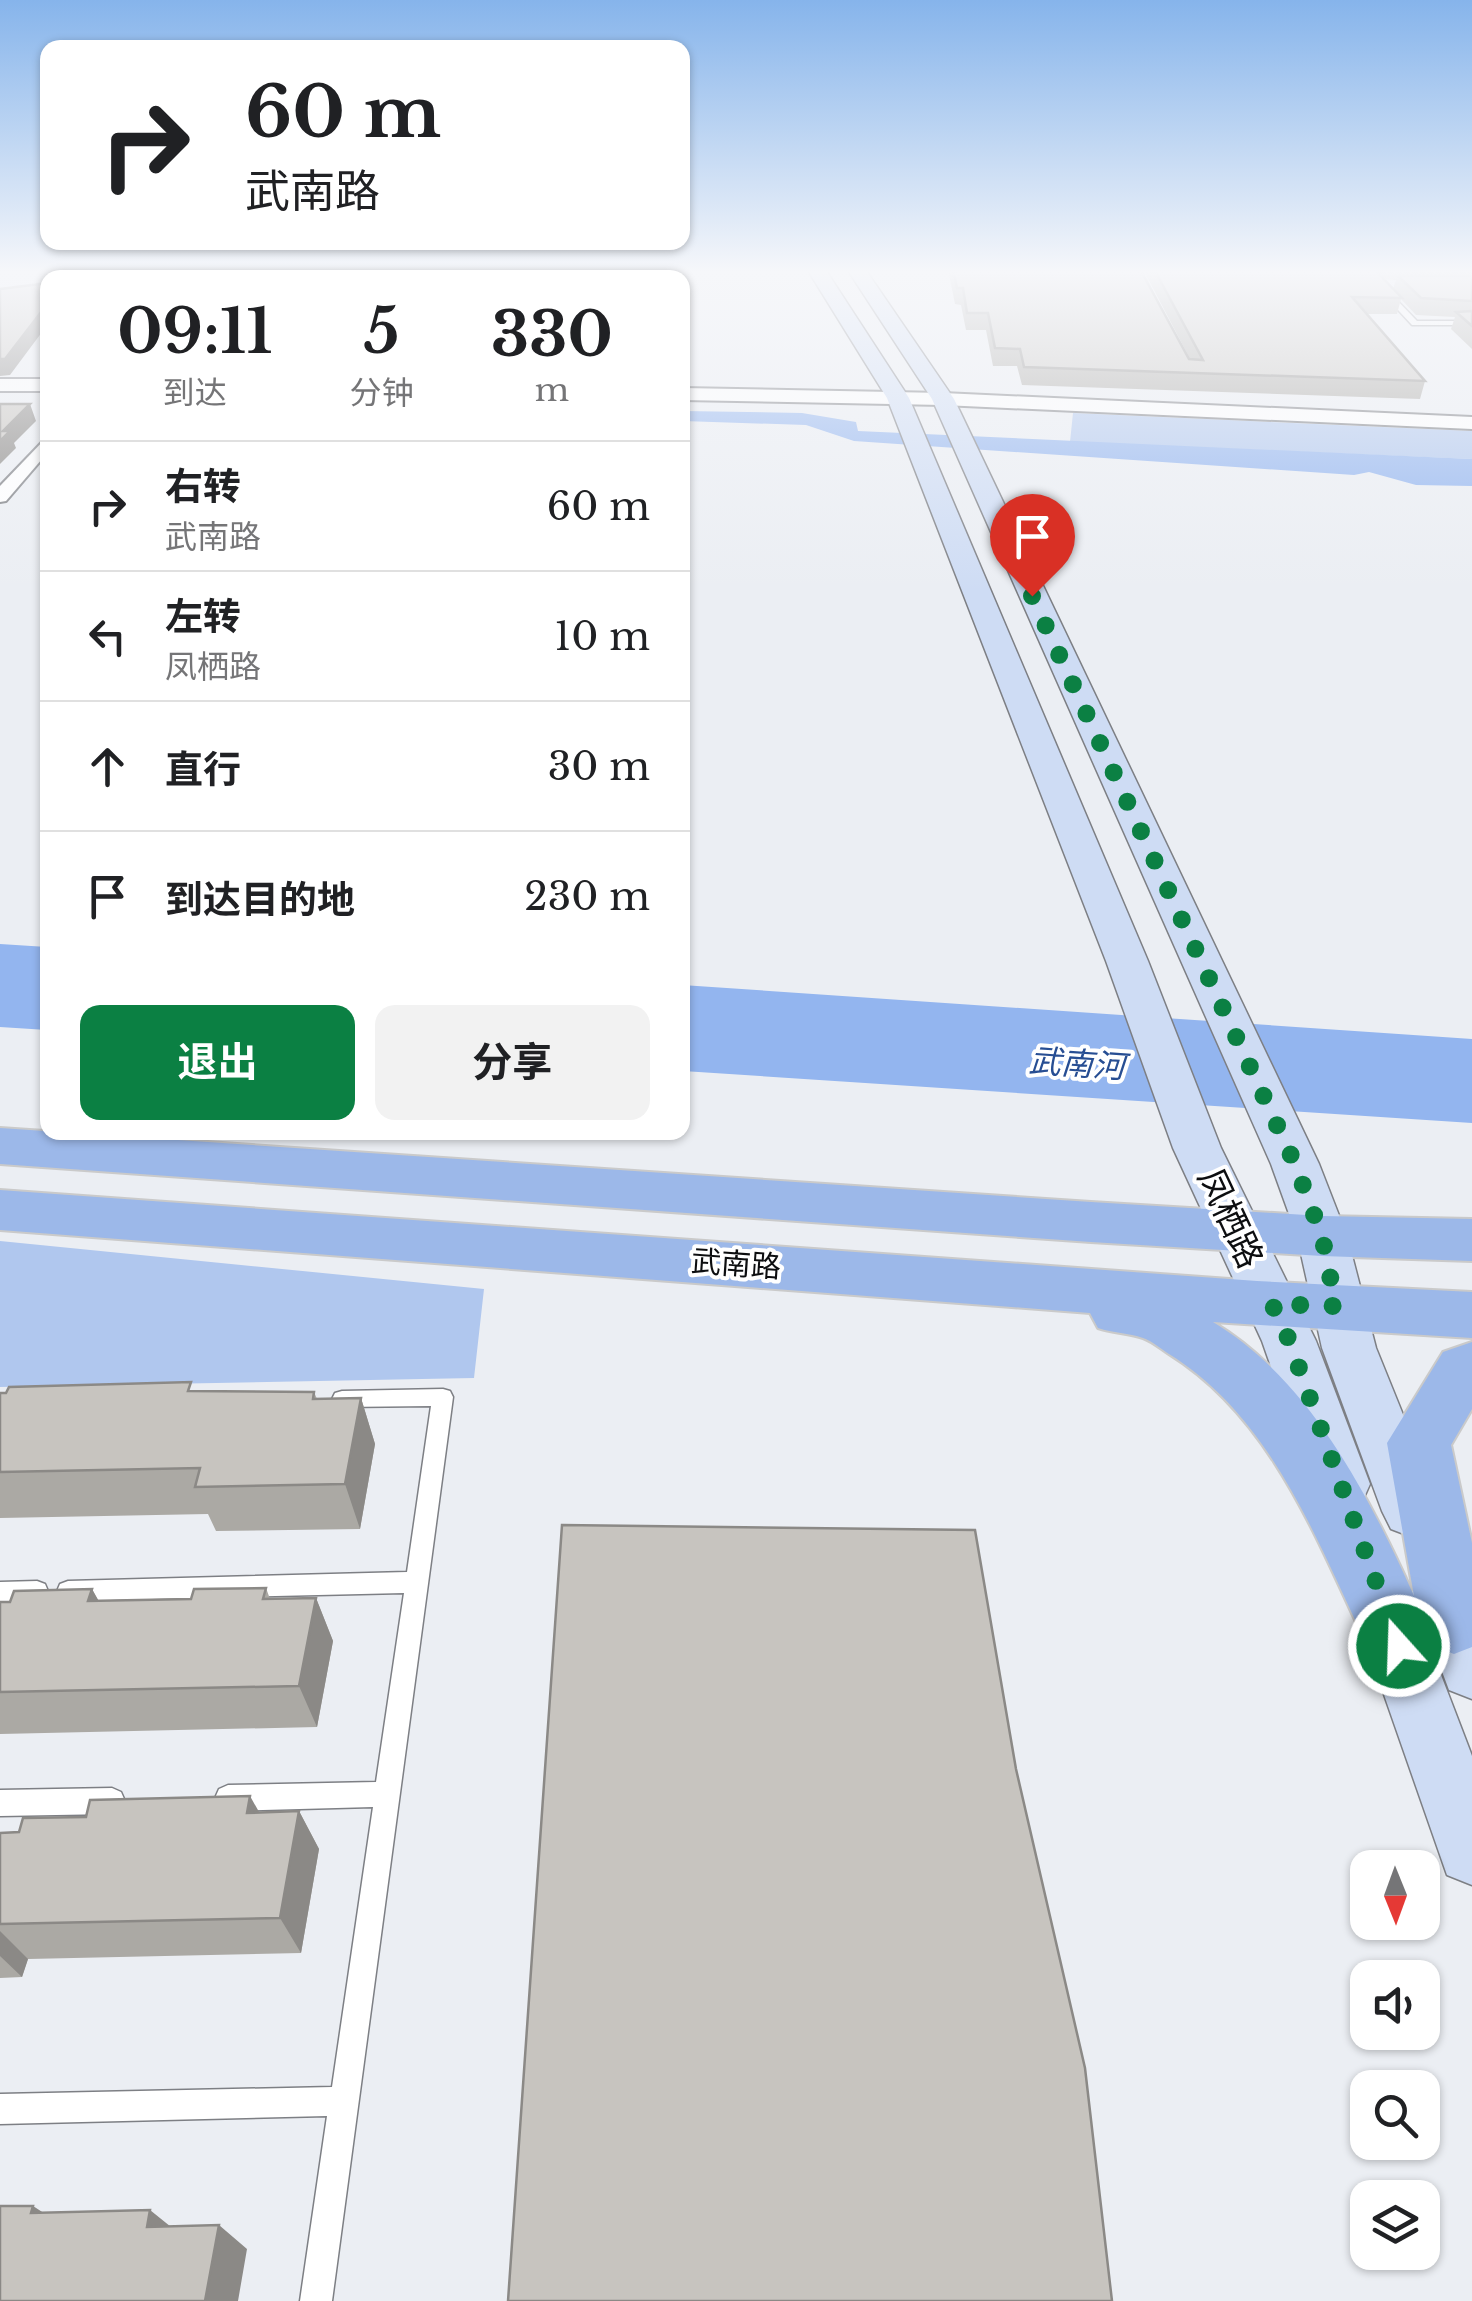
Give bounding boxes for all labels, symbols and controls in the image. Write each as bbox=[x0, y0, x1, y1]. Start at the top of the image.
text: 60 m bbox=[245, 69, 441, 156]
icon: right bbox=[80, 80, 210, 210]
text: 武南路 bbox=[245, 163, 380, 219]
text: 09:11 bbox=[117, 295, 272, 369]
text: 5 bbox=[364, 295, 400, 369]
text: 330 bbox=[491, 298, 613, 372]
text: m bbox=[535, 370, 569, 410]
text: 到达 bbox=[163, 373, 227, 413]
text: 分钟 bbox=[350, 373, 414, 413]
text: 右转 bbox=[165, 463, 241, 510]
icon: right bbox=[80, 479, 135, 534]
text: 60 m bbox=[547, 483, 650, 530]
pin bbox=[990, 494, 1075, 597]
icon: arrive bbox=[1005, 509, 1060, 564]
text: 武南路 bbox=[165, 517, 261, 557]
text: 左转 bbox=[165, 593, 241, 640]
icon: left bbox=[80, 609, 135, 664]
text: 10 m bbox=[554, 613, 650, 660]
text: 凤栖路 bbox=[165, 647, 261, 687]
icon: ahead bbox=[80, 739, 135, 794]
text: 30 m bbox=[548, 743, 650, 790]
text: 直行 bbox=[165, 746, 241, 793]
icon: arrive bbox=[80, 869, 135, 924]
text: 230 m bbox=[524, 873, 650, 920]
text: 到达目的地 bbox=[165, 876, 355, 923]
button: 退出 bbox=[80, 1005, 355, 1120]
button: 分享 bbox=[375, 1005, 650, 1120]
water label: 武南河 bbox=[1028, 1041, 1132, 1088]
street label: 凤栖路 bbox=[1189, 1161, 1273, 1275]
street label: 武南路 bbox=[690, 1242, 782, 1286]
position arrow bbox=[1347, 1594, 1451, 1698]
north arrow bbox=[1350, 1850, 1440, 1940]
map controls bbox=[1350, 1850, 1440, 2270]
button: sound bbox=[1350, 1960, 1440, 2050]
button: search bbox=[1350, 2070, 1440, 2160]
button: layers bbox=[1350, 2180, 1440, 2270]

